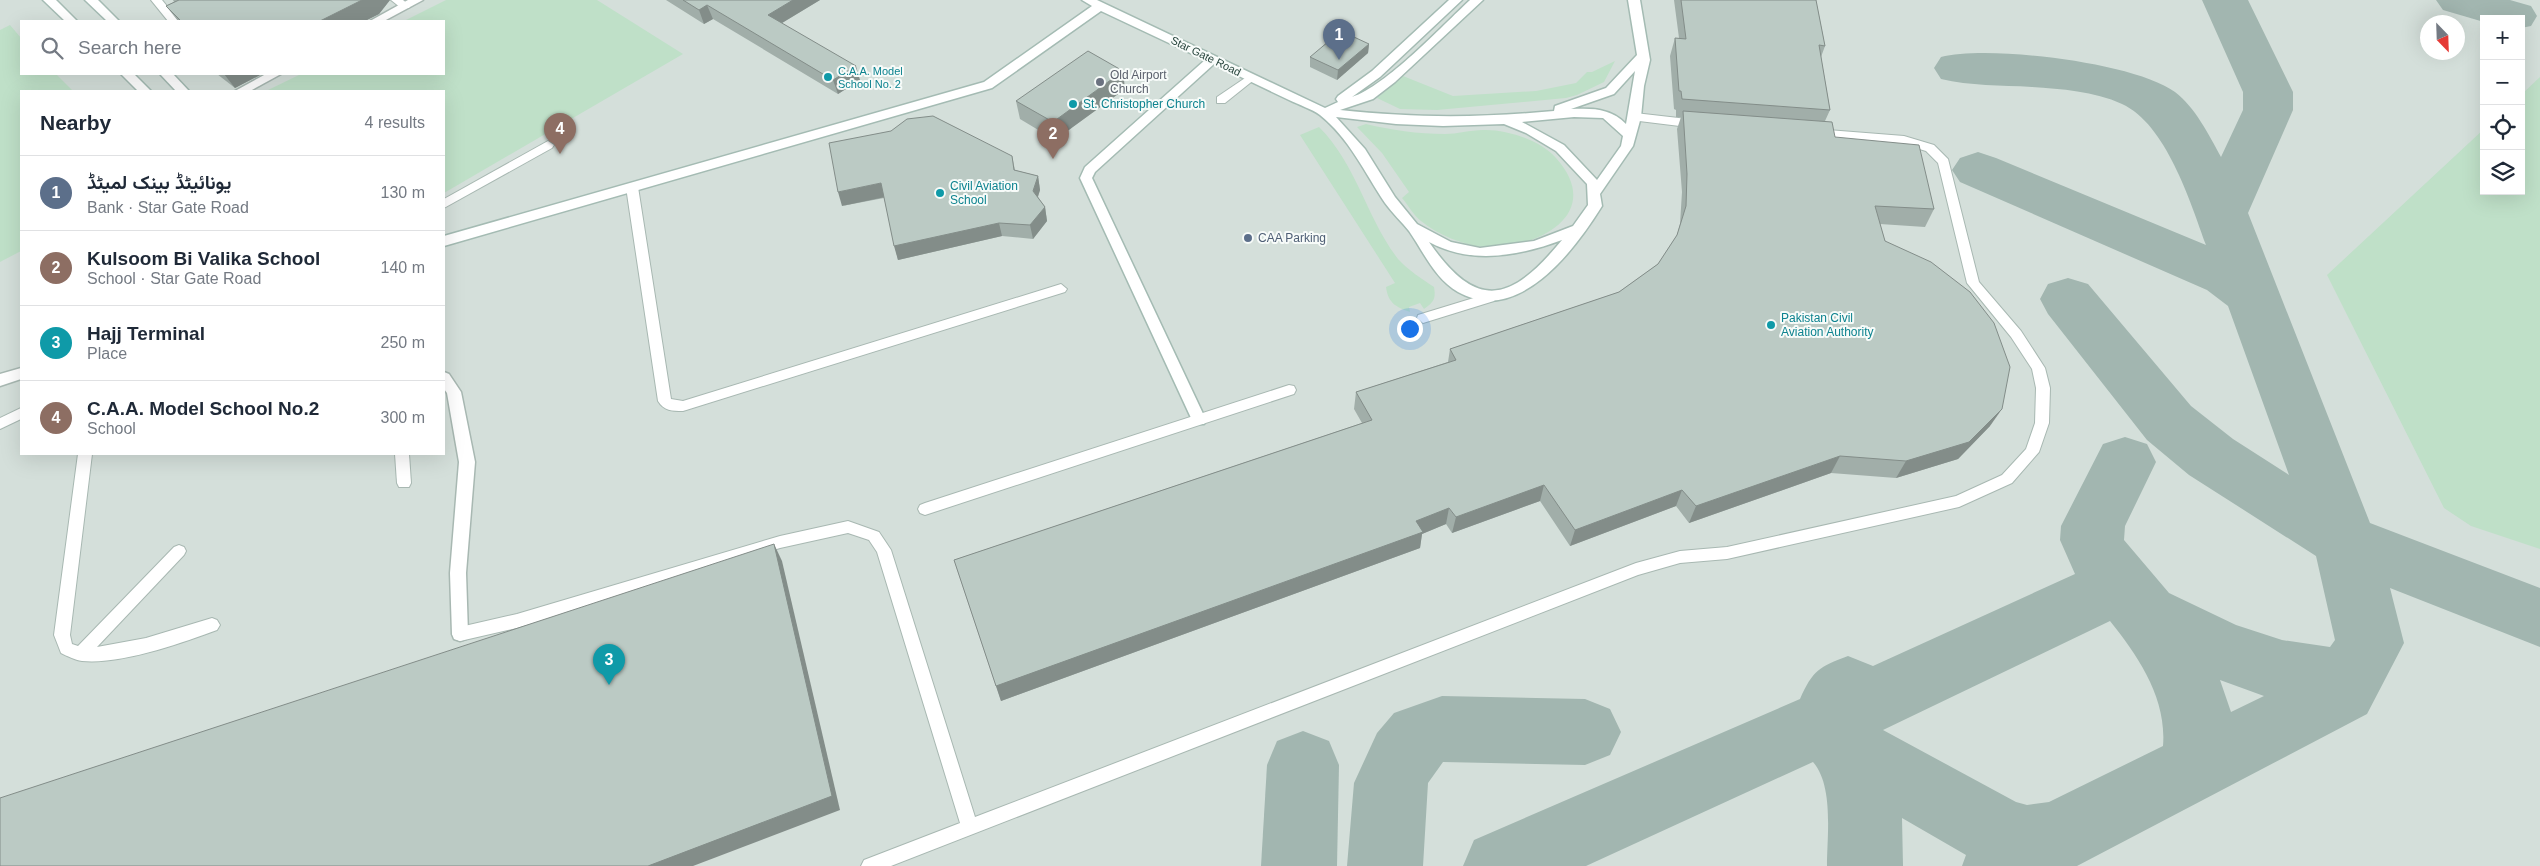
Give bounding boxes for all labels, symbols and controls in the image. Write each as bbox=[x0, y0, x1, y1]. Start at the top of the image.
north arrow bbox=[2420, 15, 2465, 60]
map controls bbox=[2480, 15, 2525, 195]
button: + bbox=[2480, 15, 2525, 60]
pin: 1 bbox=[1323, 19, 1355, 60]
search box bbox=[20, 20, 445, 75]
icon: search bbox=[38, 34, 66, 62]
street label: Star Gate Road bbox=[1169, 34, 1243, 78]
text: Search here bbox=[78, 37, 182, 58]
button: − bbox=[2480, 60, 2525, 105]
place label: C.A.A. Model School No. 2 bbox=[838, 65, 903, 90]
place label: Old Airport Church bbox=[1110, 68, 1167, 96]
marker: C.A.A. Model School No. 2 bbox=[822, 71, 834, 83]
marker: Old Airport Church bbox=[1094, 76, 1106, 88]
place label: St. Christopher Church bbox=[1083, 97, 1205, 111]
marker: St. Christopher Church bbox=[1067, 98, 1079, 110]
button: locate bbox=[2480, 105, 2525, 150]
text: Nearby bbox=[40, 111, 111, 134]
pin: 4 bbox=[544, 113, 576, 154]
text: 4 results bbox=[365, 114, 425, 131]
pin: 2 bbox=[1037, 118, 1069, 159]
button: layers bbox=[2480, 150, 2525, 195]
text: یونائیٹڈ بینک لمیٹڈ bbox=[87, 172, 231, 193]
place label: Civil Aviation School bbox=[950, 179, 1018, 207]
text: 1 bbox=[52, 184, 60, 201]
text: 130 m bbox=[381, 184, 425, 201]
marker: Civil Aviation School bbox=[934, 187, 946, 199]
text: Bank · Star Gate Road bbox=[87, 199, 249, 216]
place label: CAA Parking bbox=[1258, 231, 1326, 245]
marker: CAA Parking bbox=[1242, 232, 1254, 244]
text: Kulsoom Bi Valika School bbox=[87, 248, 320, 269]
text: 2 bbox=[52, 259, 60, 276]
text: 140 m bbox=[381, 259, 425, 276]
text: School · Star Gate Road bbox=[87, 270, 261, 287]
place label: Pakistan Civil Aviation Authority bbox=[1781, 311, 1874, 339]
your location bbox=[1397, 316, 1423, 342]
marker: Pakistan Civil Aviation Authority bbox=[1765, 319, 1777, 331]
text: Hajj Terminal bbox=[87, 323, 205, 344]
text: 3 bbox=[52, 334, 60, 351]
text: 250 m bbox=[381, 334, 425, 351]
text: Place bbox=[87, 345, 127, 362]
text: C.A.A. Model School No.2 bbox=[87, 398, 319, 419]
text: 4 bbox=[52, 409, 60, 426]
text: 300 m bbox=[381, 409, 425, 426]
text: School bbox=[87, 420, 136, 437]
pin: 3 bbox=[593, 644, 625, 685]

